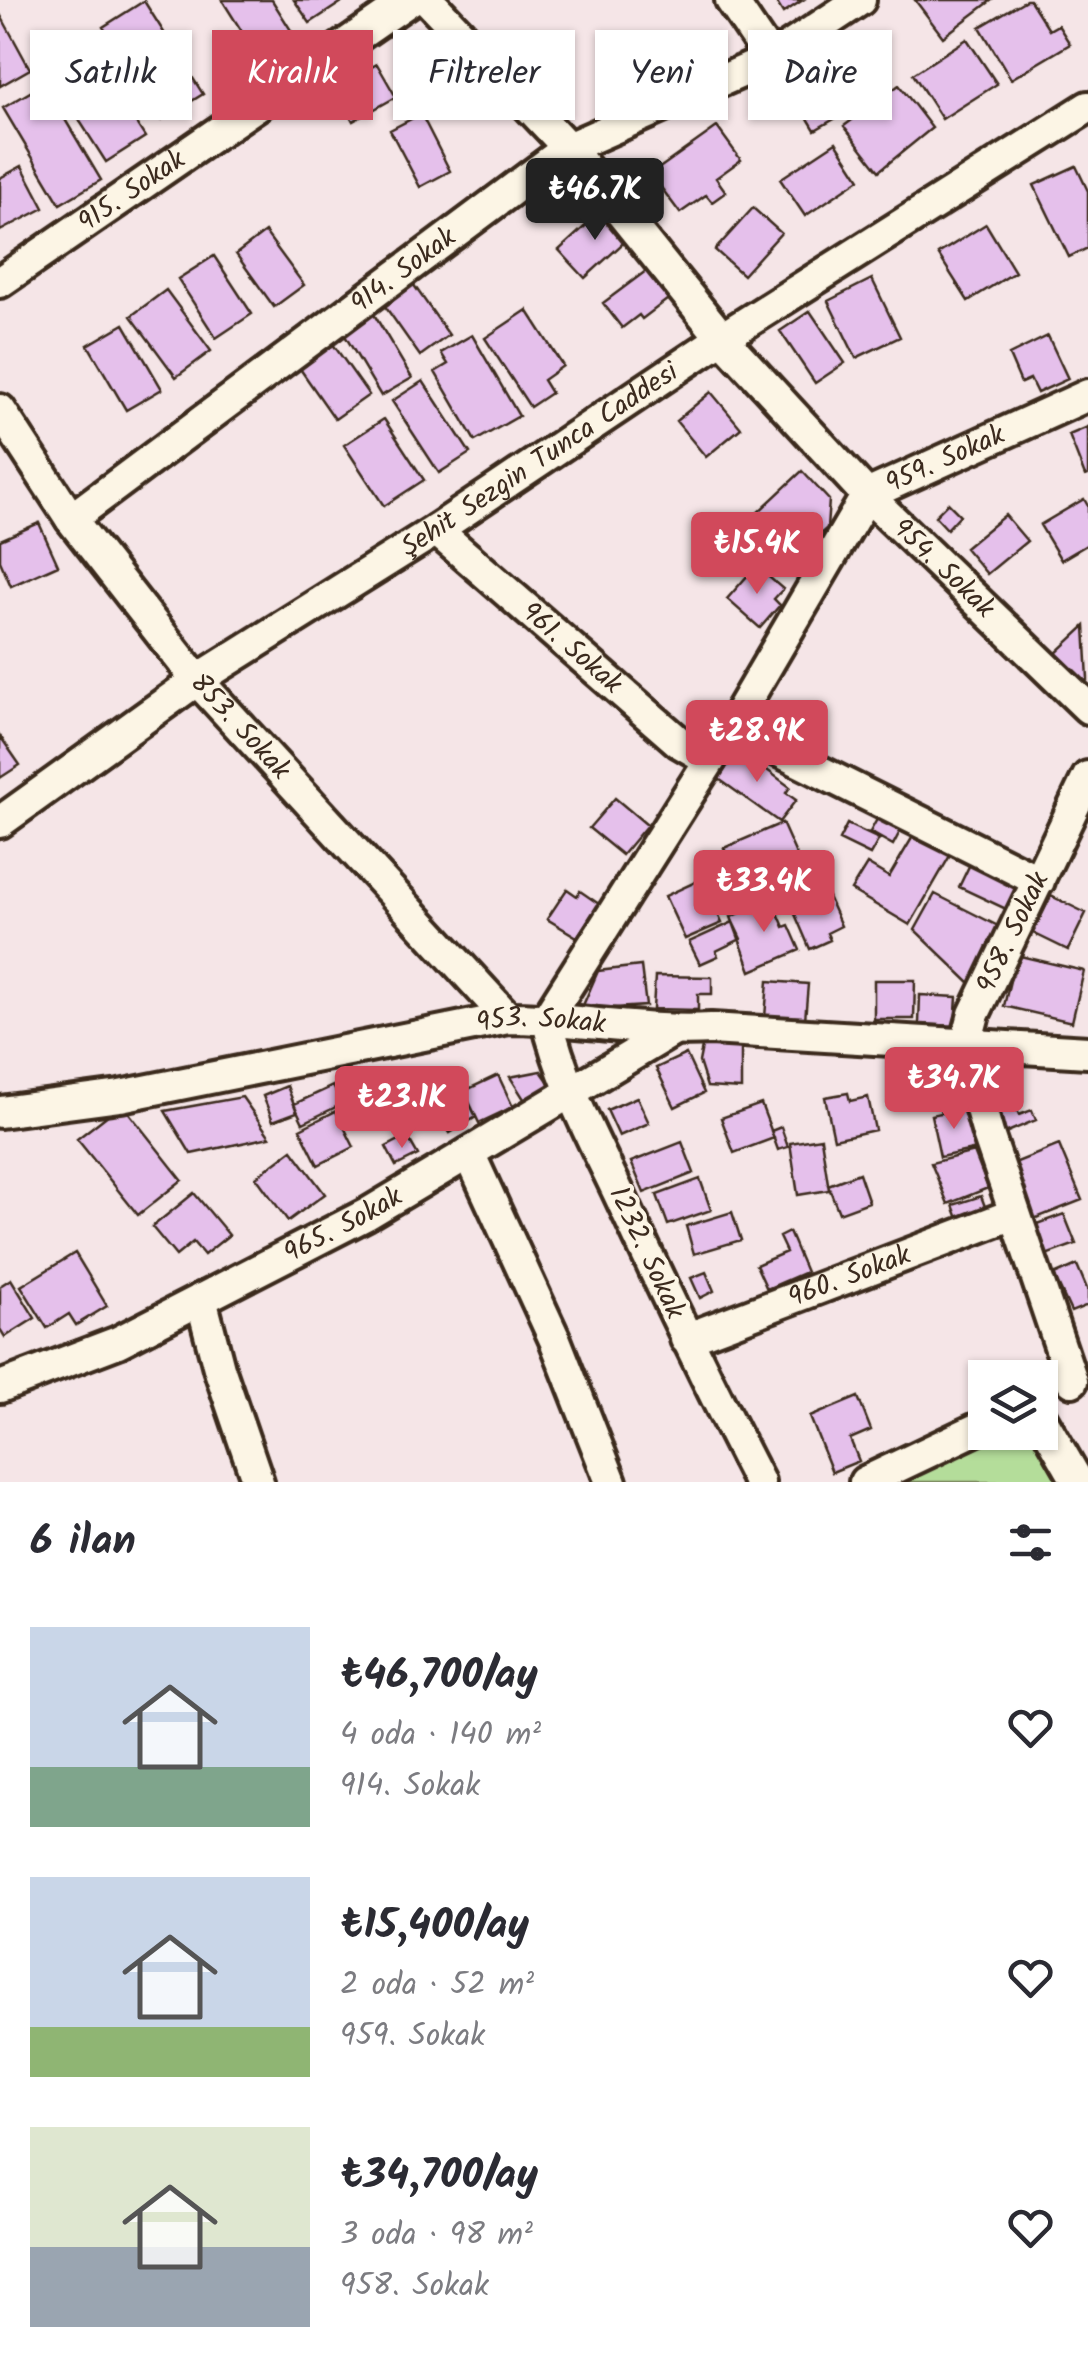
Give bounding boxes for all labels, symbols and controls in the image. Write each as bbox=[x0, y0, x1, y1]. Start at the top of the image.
chip: Satılık bbox=[30, 30, 192, 120]
chip: Kiralık bbox=[212, 30, 373, 120]
chip: Filtreler bbox=[393, 30, 575, 120]
chip: Yeni bbox=[595, 30, 728, 120]
chip: Daire bbox=[748, 30, 892, 120]
street label: 915. Sokak bbox=[69, 138, 196, 245]
pin: ₺46.7K bbox=[514, 158, 676, 243]
text: ₺46.7K bbox=[548, 165, 642, 216]
street label: 914. Sokak bbox=[341, 215, 467, 325]
street label: Şehit Sezgin Tunca Caddesi bbox=[392, 350, 689, 569]
street label: 959. Sokak bbox=[878, 412, 1013, 506]
street label: 954. Sokak bbox=[881, 508, 1006, 630]
pin: ₺15.4K bbox=[676, 512, 838, 597]
text: ₺15.4K bbox=[713, 519, 801, 570]
street label: 961. Sokak bbox=[511, 591, 633, 706]
street label: 853. Sokak bbox=[178, 663, 302, 791]
pin: ₺28.9K bbox=[676, 700, 838, 785]
text: ₺28.9K bbox=[708, 707, 806, 758]
pin: ₺33.4K bbox=[683, 850, 845, 935]
text: ₺33.4K bbox=[716, 857, 812, 908]
street label: 958. Sokak bbox=[965, 863, 1062, 1001]
street label: 953. Sokak bbox=[473, 995, 609, 1047]
pin: ₺34.7K bbox=[873, 1047, 1035, 1132]
text: ₺34.7K bbox=[907, 1054, 1001, 1105]
pin: ₺23.1K bbox=[321, 1066, 483, 1151]
text: ₺23.1K bbox=[357, 1073, 447, 1124]
street label: 965. Sokak bbox=[276, 1175, 412, 1276]
street label: 1232. Sokak bbox=[596, 1179, 697, 1328]
street label: 960. Sokak bbox=[782, 1233, 918, 1321]
map controls bbox=[968, 1360, 1058, 1450]
button: layers bbox=[968, 1360, 1058, 1450]
text: 6 ilan bbox=[30, 1509, 136, 1576]
icon: filters bbox=[1003, 1515, 1058, 1570]
text: ₺46,700/ay bbox=[340, 1643, 538, 1710]
icon: home bbox=[110, 1667, 230, 1787]
icon: heart bbox=[1003, 1700, 1058, 1755]
text: 4 oda · 140 m² bbox=[340, 1710, 541, 1761]
text: 914. Sokak bbox=[340, 1761, 480, 1812]
text: ₺15,400/ay bbox=[340, 1893, 529, 1960]
icon: home bbox=[110, 1917, 230, 2037]
icon: heart bbox=[1003, 1950, 1058, 2005]
text: 2 oda · 52 m² bbox=[340, 1960, 534, 2011]
text: 959. Sokak bbox=[340, 2011, 485, 2062]
text: ₺34,700/ay bbox=[340, 2143, 538, 2210]
icon: home bbox=[110, 2167, 230, 2287]
icon: heart bbox=[1003, 2200, 1058, 2255]
text: 3 oda · 98 m² bbox=[340, 2210, 533, 2261]
text: 958. Sokak bbox=[340, 2261, 489, 2312]

